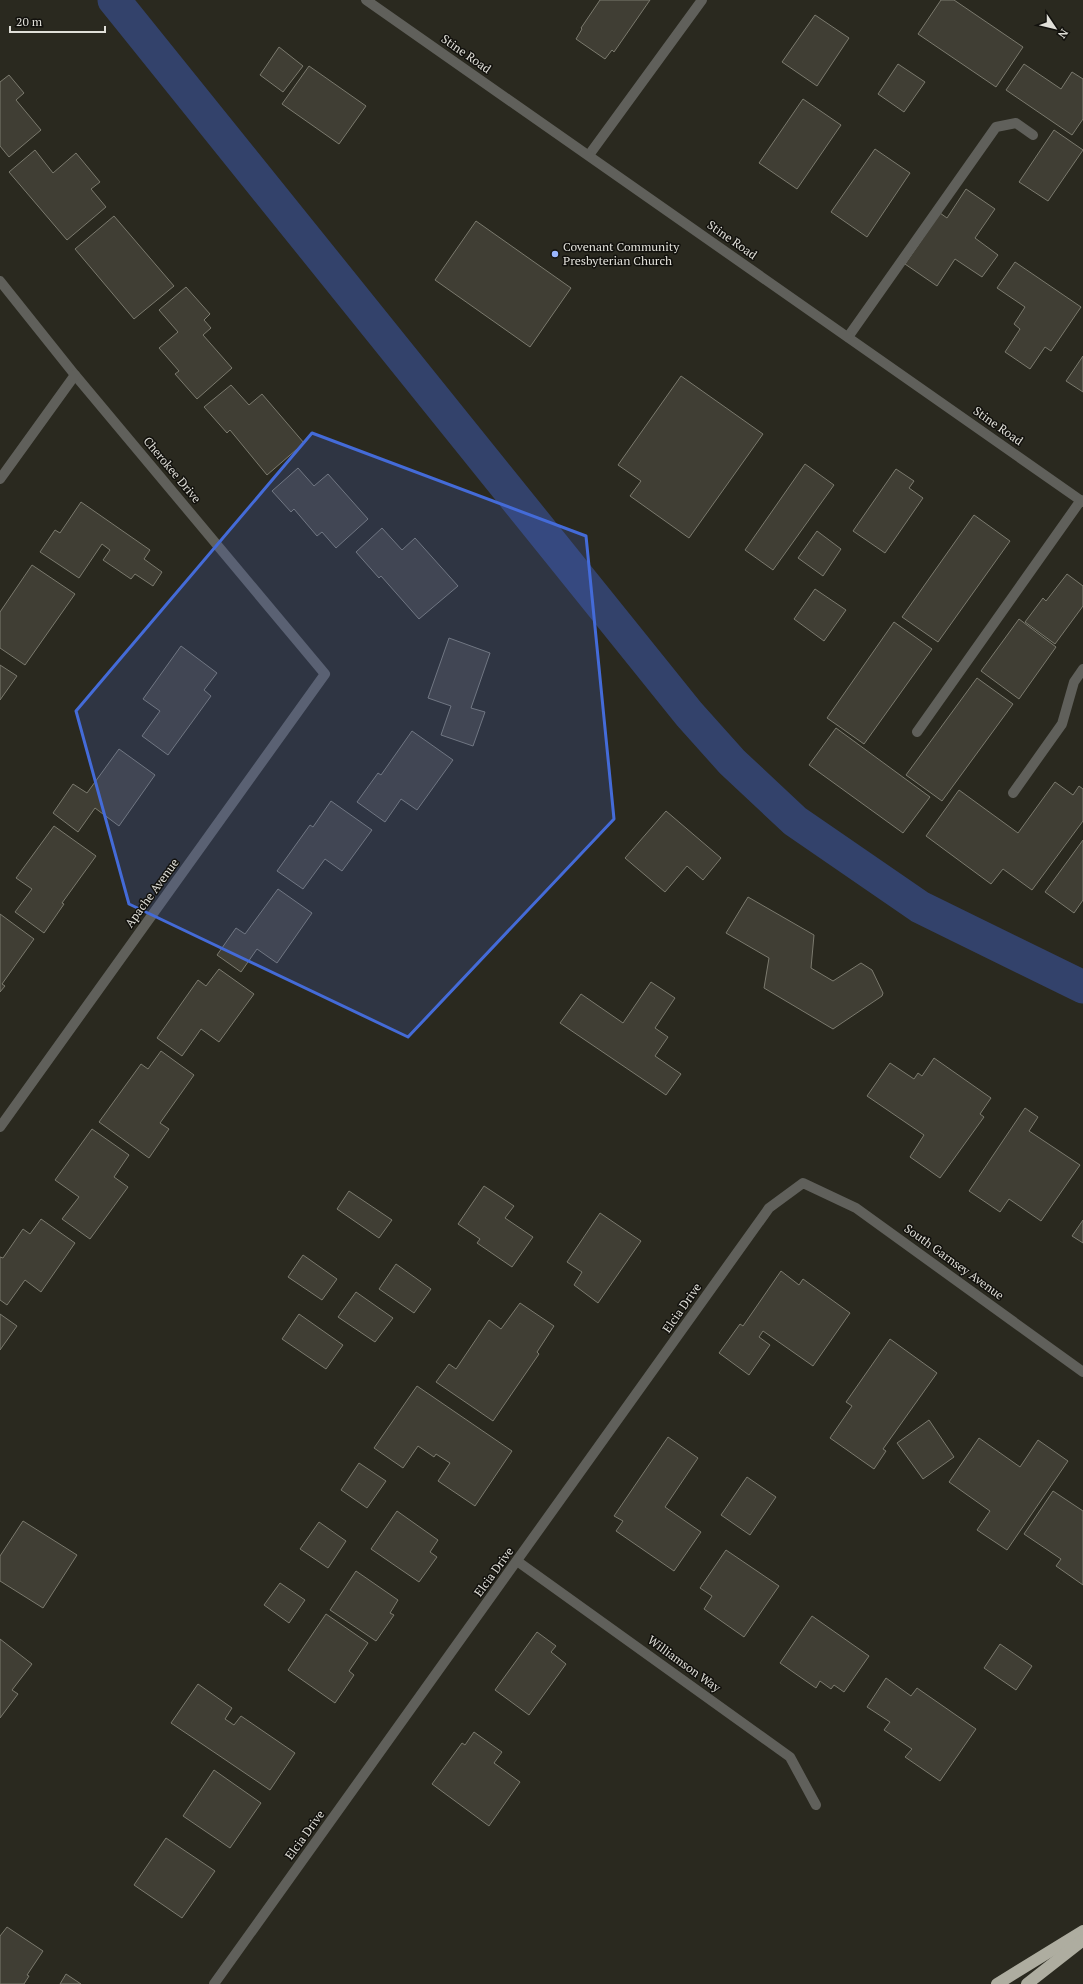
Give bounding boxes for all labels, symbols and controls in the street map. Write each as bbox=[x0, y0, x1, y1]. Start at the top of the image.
scale bar bbox=[10, 8, 105, 34]
north arrow bbox=[1035, 8, 1075, 48]
text: 20 m bbox=[16, 14, 43, 29]
text: N bbox=[1055, 26, 1071, 42]
street label: Stine Road bbox=[438, 31, 494, 76]
street label: Stine Road bbox=[704, 217, 760, 262]
place label: Covenant Community Presbyterian Church bbox=[563, 239, 680, 268]
marker: Covenant Community Presbyterian Church bbox=[550, 249, 560, 259]
street label: Stine Road bbox=[970, 403, 1026, 448]
street label: Cherokee Drive bbox=[140, 434, 204, 506]
street label: Apache Avenue bbox=[122, 855, 182, 930]
street label: South Garnsey Avenue bbox=[902, 1220, 1007, 1303]
street label: Elcia Drive bbox=[659, 1280, 704, 1336]
street label: Elcia Drive bbox=[471, 1544, 517, 1599]
street label: Williamson Way bbox=[645, 1632, 724, 1696]
street label: Elcia Drive bbox=[282, 1807, 328, 1862]

